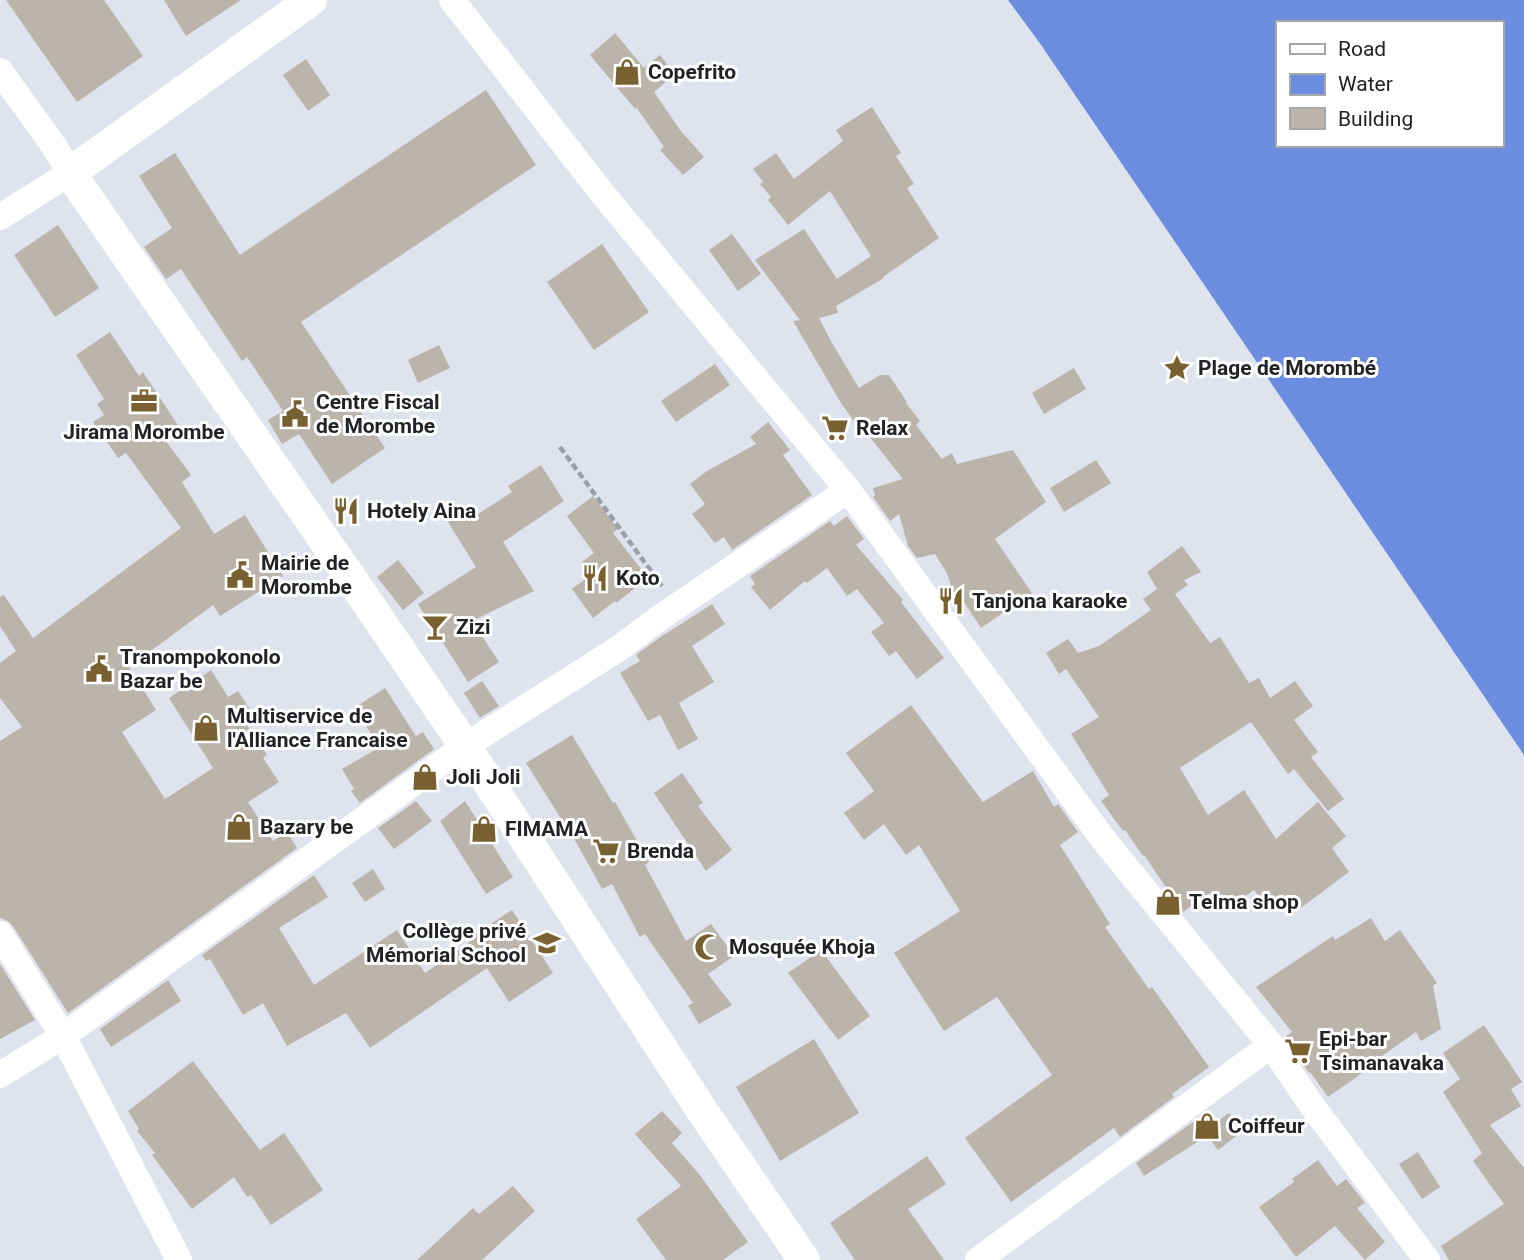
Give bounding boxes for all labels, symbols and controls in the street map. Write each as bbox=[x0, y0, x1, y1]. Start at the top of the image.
legend bbox=[1276, 21, 1503, 147]
text: Road bbox=[1338, 37, 1386, 61]
shop icon: Copefrito bbox=[612, 57, 642, 87]
place label: Copefrito bbox=[648, 60, 736, 84]
text: Water bbox=[1338, 72, 1393, 96]
text: Building bbox=[1338, 107, 1413, 131]
place icon: Plage de Morombé bbox=[1162, 353, 1192, 383]
place label: Plage de Morombé bbox=[1198, 356, 1376, 380]
office icon: Jirama Morombe bbox=[129, 386, 159, 416]
place label: Centre Fiscal de Morombe bbox=[316, 390, 440, 438]
public building icon: Centre Fiscal de Morombe bbox=[280, 399, 310, 429]
supermarket icon: Relax bbox=[820, 413, 850, 443]
place label: Relax bbox=[856, 416, 909, 440]
place label: Jirama Morombe bbox=[63, 420, 225, 444]
restaurant icon: Hotely Aina bbox=[331, 496, 361, 526]
place label: Hotely Aina bbox=[367, 499, 476, 523]
place label: Mairie de Morombe bbox=[261, 551, 352, 599]
public building icon: Mairie de Morombe bbox=[225, 560, 255, 590]
restaurant icon: Koto bbox=[580, 563, 610, 593]
place label: Koto bbox=[616, 566, 660, 590]
restaurant icon: Tanjona karaoke bbox=[936, 586, 966, 616]
place label: Tanjona karaoke bbox=[972, 589, 1127, 613]
bar icon: Zizi bbox=[420, 612, 450, 642]
place label: Zizi bbox=[456, 615, 491, 639]
place label: Tranompokonolo Bazar be bbox=[120, 645, 281, 693]
public building icon: Tranompokonolo Bazar be bbox=[84, 654, 114, 684]
place label: Multiservice de l'Alliance Francaise bbox=[227, 704, 408, 752]
shop icon: Multiservice de l'Alliance Francaise bbox=[191, 713, 221, 743]
shop icon: Joli Joli bbox=[410, 762, 440, 792]
place label: Joli Joli bbox=[446, 765, 521, 789]
shop icon: Bazary be bbox=[224, 812, 254, 842]
shop icon: FIMAMA bbox=[469, 814, 499, 844]
place label: Bazary be bbox=[260, 815, 353, 839]
place label: FIMAMA bbox=[505, 817, 589, 841]
supermarket icon: Brenda bbox=[591, 836, 621, 866]
place label: Brenda bbox=[627, 839, 694, 863]
shop icon: Telma shop bbox=[1153, 887, 1183, 917]
place label: Telma shop bbox=[1189, 890, 1299, 914]
place label: Collège privé Mémorial School bbox=[366, 919, 526, 967]
school or university icon: Collège privé Mémorial School bbox=[532, 928, 562, 958]
mosque icon: Mosquée Khoja bbox=[693, 932, 723, 962]
place label: Mosquée Khoja bbox=[729, 935, 875, 959]
place label: Epi-bar Tsimanavaka bbox=[1319, 1027, 1444, 1075]
supermarket icon: Epi-bar Tsimanavaka bbox=[1283, 1036, 1313, 1066]
shop icon: Coiffeur bbox=[1192, 1111, 1222, 1141]
place label: Coiffeur bbox=[1228, 1114, 1305, 1138]

